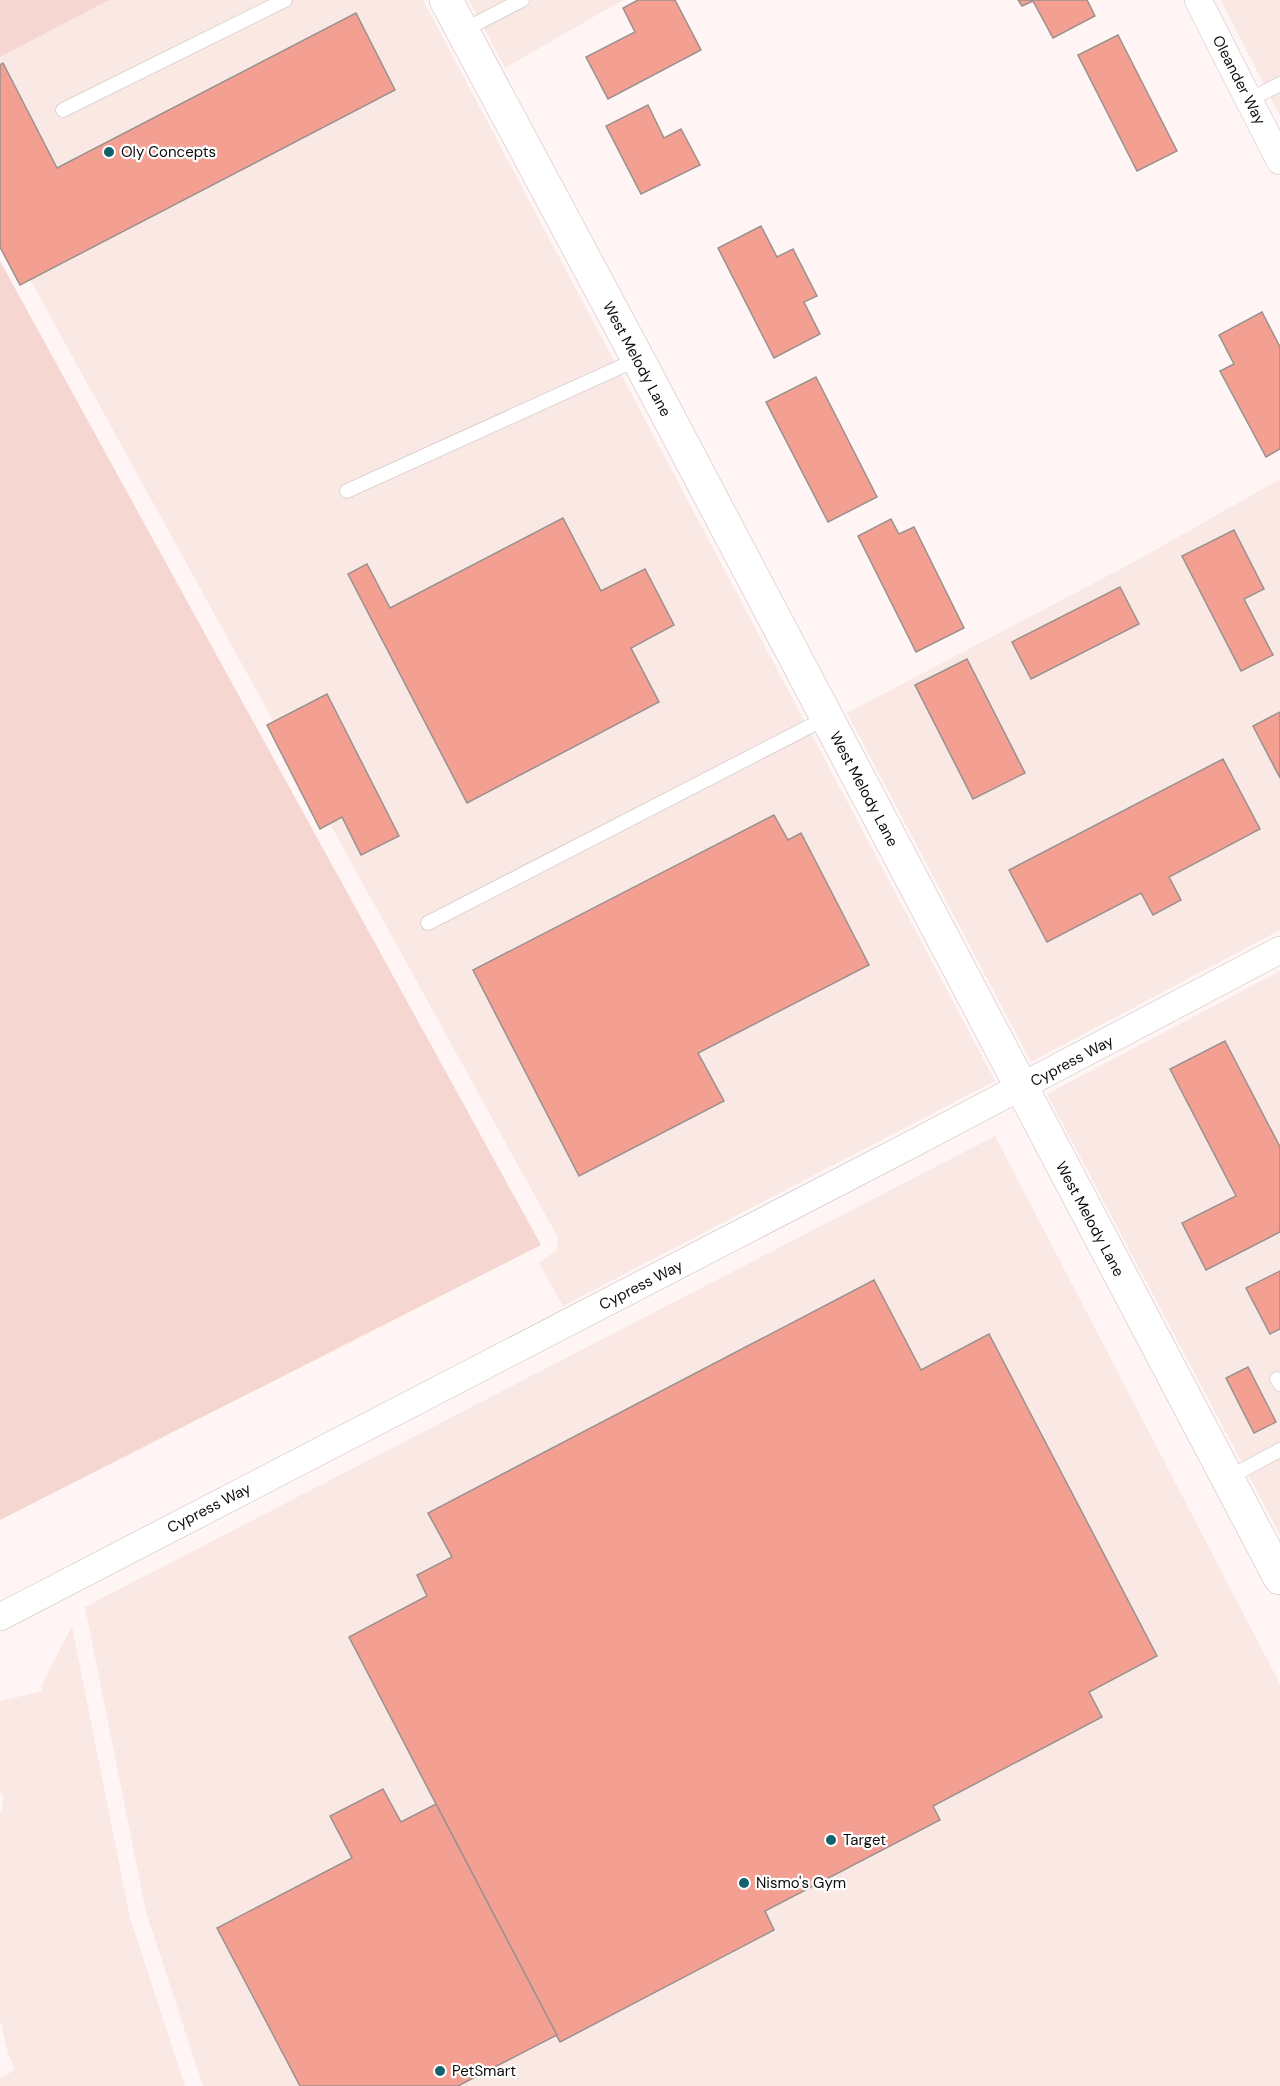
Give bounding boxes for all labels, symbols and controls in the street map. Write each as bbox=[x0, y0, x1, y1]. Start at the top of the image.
street label: Oleander Way bbox=[1208, 32, 1270, 129]
place label: Oly Concepts bbox=[121, 142, 216, 162]
marker: Oly Concepts bbox=[102, 145, 116, 159]
street label: West Melody Lane bbox=[598, 298, 676, 420]
street label: West Melody Lane bbox=[825, 728, 903, 850]
street label: Cypress Way bbox=[1027, 1030, 1118, 1091]
street label: West Melody Lane bbox=[1051, 1158, 1129, 1280]
street label: Cypress Way bbox=[596, 1255, 687, 1315]
street label: Cypress Way bbox=[164, 1478, 255, 1538]
place label: Target bbox=[843, 1830, 886, 1850]
marker: Target bbox=[824, 1833, 838, 1847]
place label: Nismo's Gym bbox=[756, 1873, 846, 1893]
marker: Nismo's Gym bbox=[737, 1876, 751, 1890]
place label: PetSmart bbox=[452, 2061, 516, 2081]
marker: PetSmart bbox=[433, 2064, 447, 2078]

